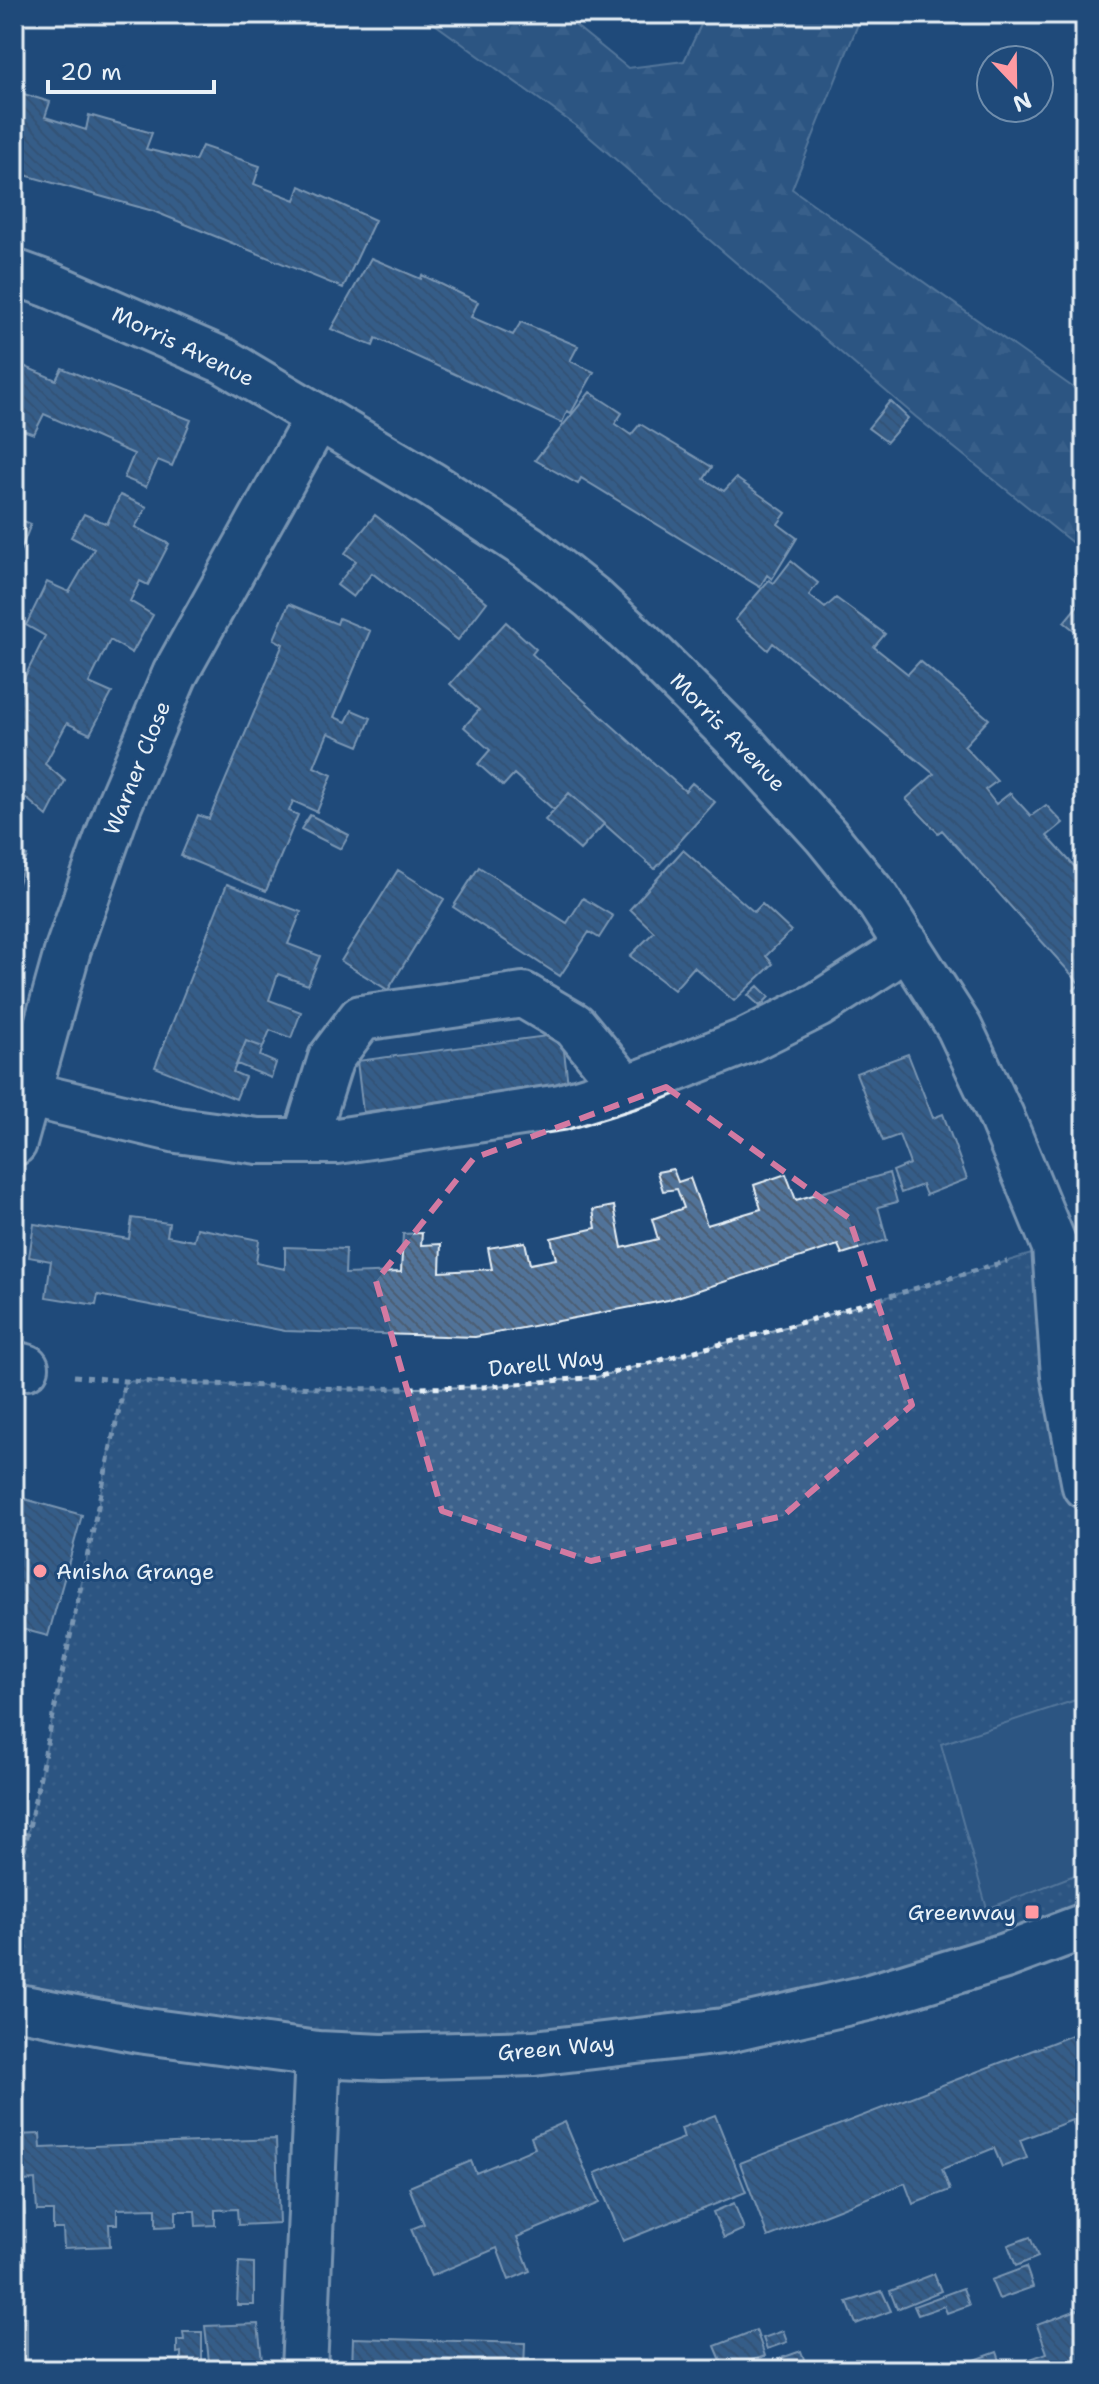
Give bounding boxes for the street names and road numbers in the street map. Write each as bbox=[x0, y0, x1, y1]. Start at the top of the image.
street label: Morris Avenue bbox=[107, 299, 259, 393]
street label: Morris Avenue bbox=[664, 666, 792, 798]
street label: Warner Close bbox=[97, 697, 177, 839]
street label: Darell Way bbox=[487, 1343, 605, 1383]
street label: Green Way bbox=[496, 2028, 616, 2068]

